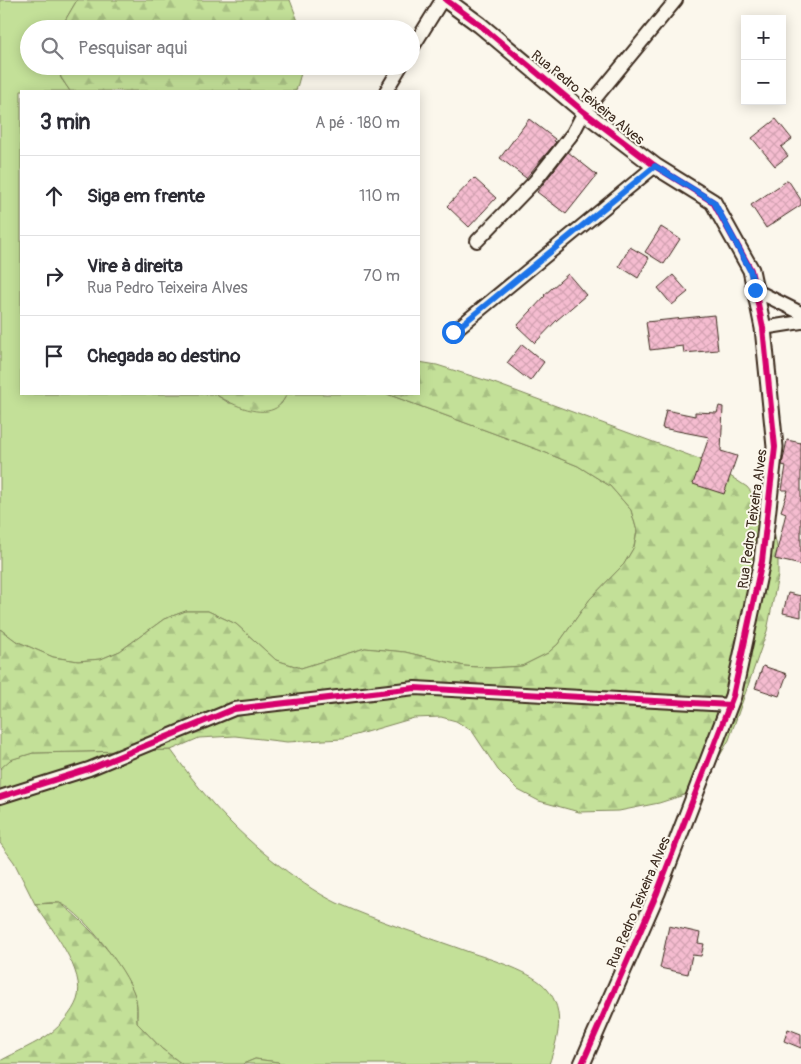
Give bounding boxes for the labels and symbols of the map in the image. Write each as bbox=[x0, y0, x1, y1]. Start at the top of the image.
street label: Rua Pedro Teixeira Alves bbox=[528, 47, 648, 149]
route end bbox=[744, 279, 767, 302]
route start bbox=[442, 321, 465, 344]
street label: Rua Pedro Teixeira Alves bbox=[734, 448, 771, 590]
street label: Rua Pedro Teixeira Alves bbox=[603, 833, 674, 970]

